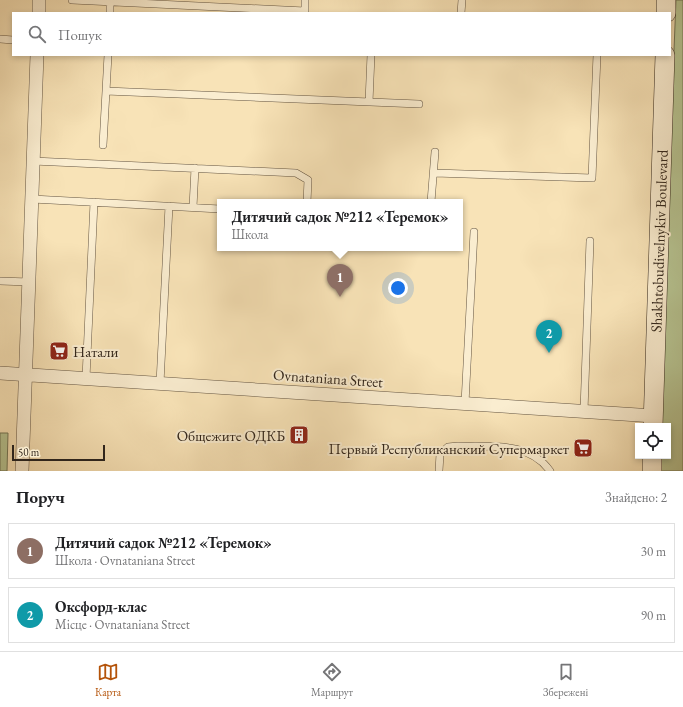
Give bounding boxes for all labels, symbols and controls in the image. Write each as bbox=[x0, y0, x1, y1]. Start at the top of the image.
search box bbox=[12, 12, 671, 56]
icon: search bbox=[26, 23, 48, 45]
text: Пошук bbox=[58, 25, 102, 44]
street label: Shakhtobudivelnykiv Boulevard bbox=[646, 149, 672, 333]
popup bbox=[217, 199, 463, 251]
text: Дитячий садок №212 «Теремок» bbox=[232, 207, 448, 226]
text: Школа bbox=[232, 226, 269, 243]
pin: 1 bbox=[327, 264, 353, 297]
your location bbox=[388, 278, 408, 298]
pin: 2 bbox=[536, 320, 562, 353]
supermarket icon: Натали bbox=[48, 340, 70, 362]
place label: Натали bbox=[73, 342, 118, 361]
street label: Ovnataniana Street bbox=[272, 365, 384, 391]
map controls bbox=[635, 423, 671, 459]
button: locate bbox=[635, 423, 671, 459]
building icon: Общежите ОДКБ bbox=[288, 424, 310, 446]
place label: Общежите ОДКБ bbox=[177, 426, 285, 445]
supermarket icon: Первый Республиканский Супермаркет bbox=[572, 437, 594, 459]
place label: Первый Республиканский Супермаркет bbox=[329, 439, 569, 458]
scale bar bbox=[12, 443, 105, 462]
text: 50 m bbox=[18, 445, 39, 459]
text: Поруч bbox=[16, 486, 65, 508]
text: Знайдено: 2 bbox=[605, 489, 667, 506]
text: Дитячий садок №212 «Теремок» bbox=[55, 533, 272, 552]
text: 1 bbox=[27, 543, 33, 560]
text: 30 m bbox=[641, 543, 666, 560]
text: Школа · Ovnataniana Street bbox=[55, 552, 195, 569]
text: Оксфорд-клас bbox=[55, 597, 147, 616]
text: 2 bbox=[27, 607, 33, 624]
text: 90 m bbox=[641, 607, 666, 624]
text: Місце · Ovnataniana Street bbox=[55, 616, 190, 633]
tab: Карта bbox=[95, 661, 121, 699]
tab: Маршрут bbox=[311, 661, 353, 699]
tab: Збережені bbox=[543, 661, 588, 699]

